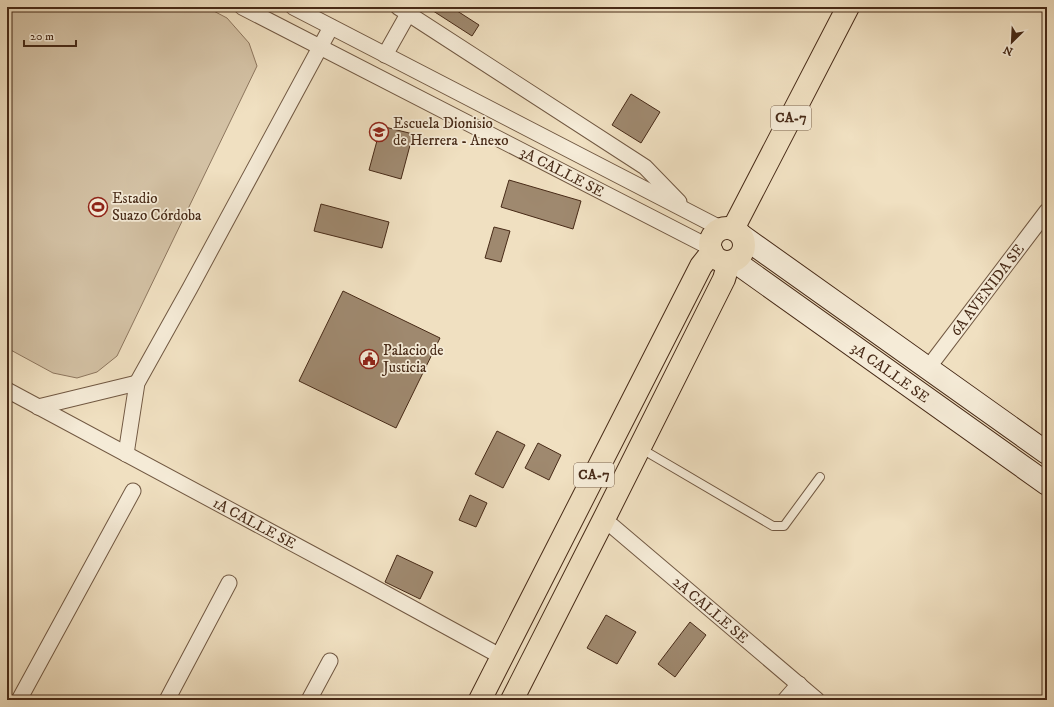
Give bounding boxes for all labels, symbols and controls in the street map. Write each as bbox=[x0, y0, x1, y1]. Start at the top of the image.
scale bar bbox=[24, 22, 76, 48]
north arrow bbox=[992, 22, 1032, 62]
text: 20 m bbox=[30, 29, 54, 44]
text: N bbox=[1001, 42, 1015, 58]
road number: CA-7 bbox=[771, 106, 811, 130]
place label: Escuela Dionisio de Herrera - Anexo bbox=[393, 114, 508, 150]
school or university icon: Escuela Dionisio de Herrera - Anexo bbox=[368, 121, 390, 143]
street label: 3A CALLE SE bbox=[517, 142, 608, 201]
place label: Estadio Suazo Córdoba bbox=[112, 189, 202, 225]
sports icon: Estadio Suazo Córdoba bbox=[87, 196, 109, 218]
street label: 6A AVENIDA SE bbox=[946, 240, 1028, 340]
street label: 3A CALLE SE bbox=[847, 338, 934, 407]
place label: Palacio de Justicia bbox=[381, 341, 444, 377]
public building icon: Palacio de Justicia bbox=[358, 348, 380, 370]
road number: CA-7 bbox=[574, 463, 614, 487]
street label: 1A CALLE SE bbox=[210, 493, 300, 553]
street label: 2A CALLE SE bbox=[669, 572, 753, 647]

